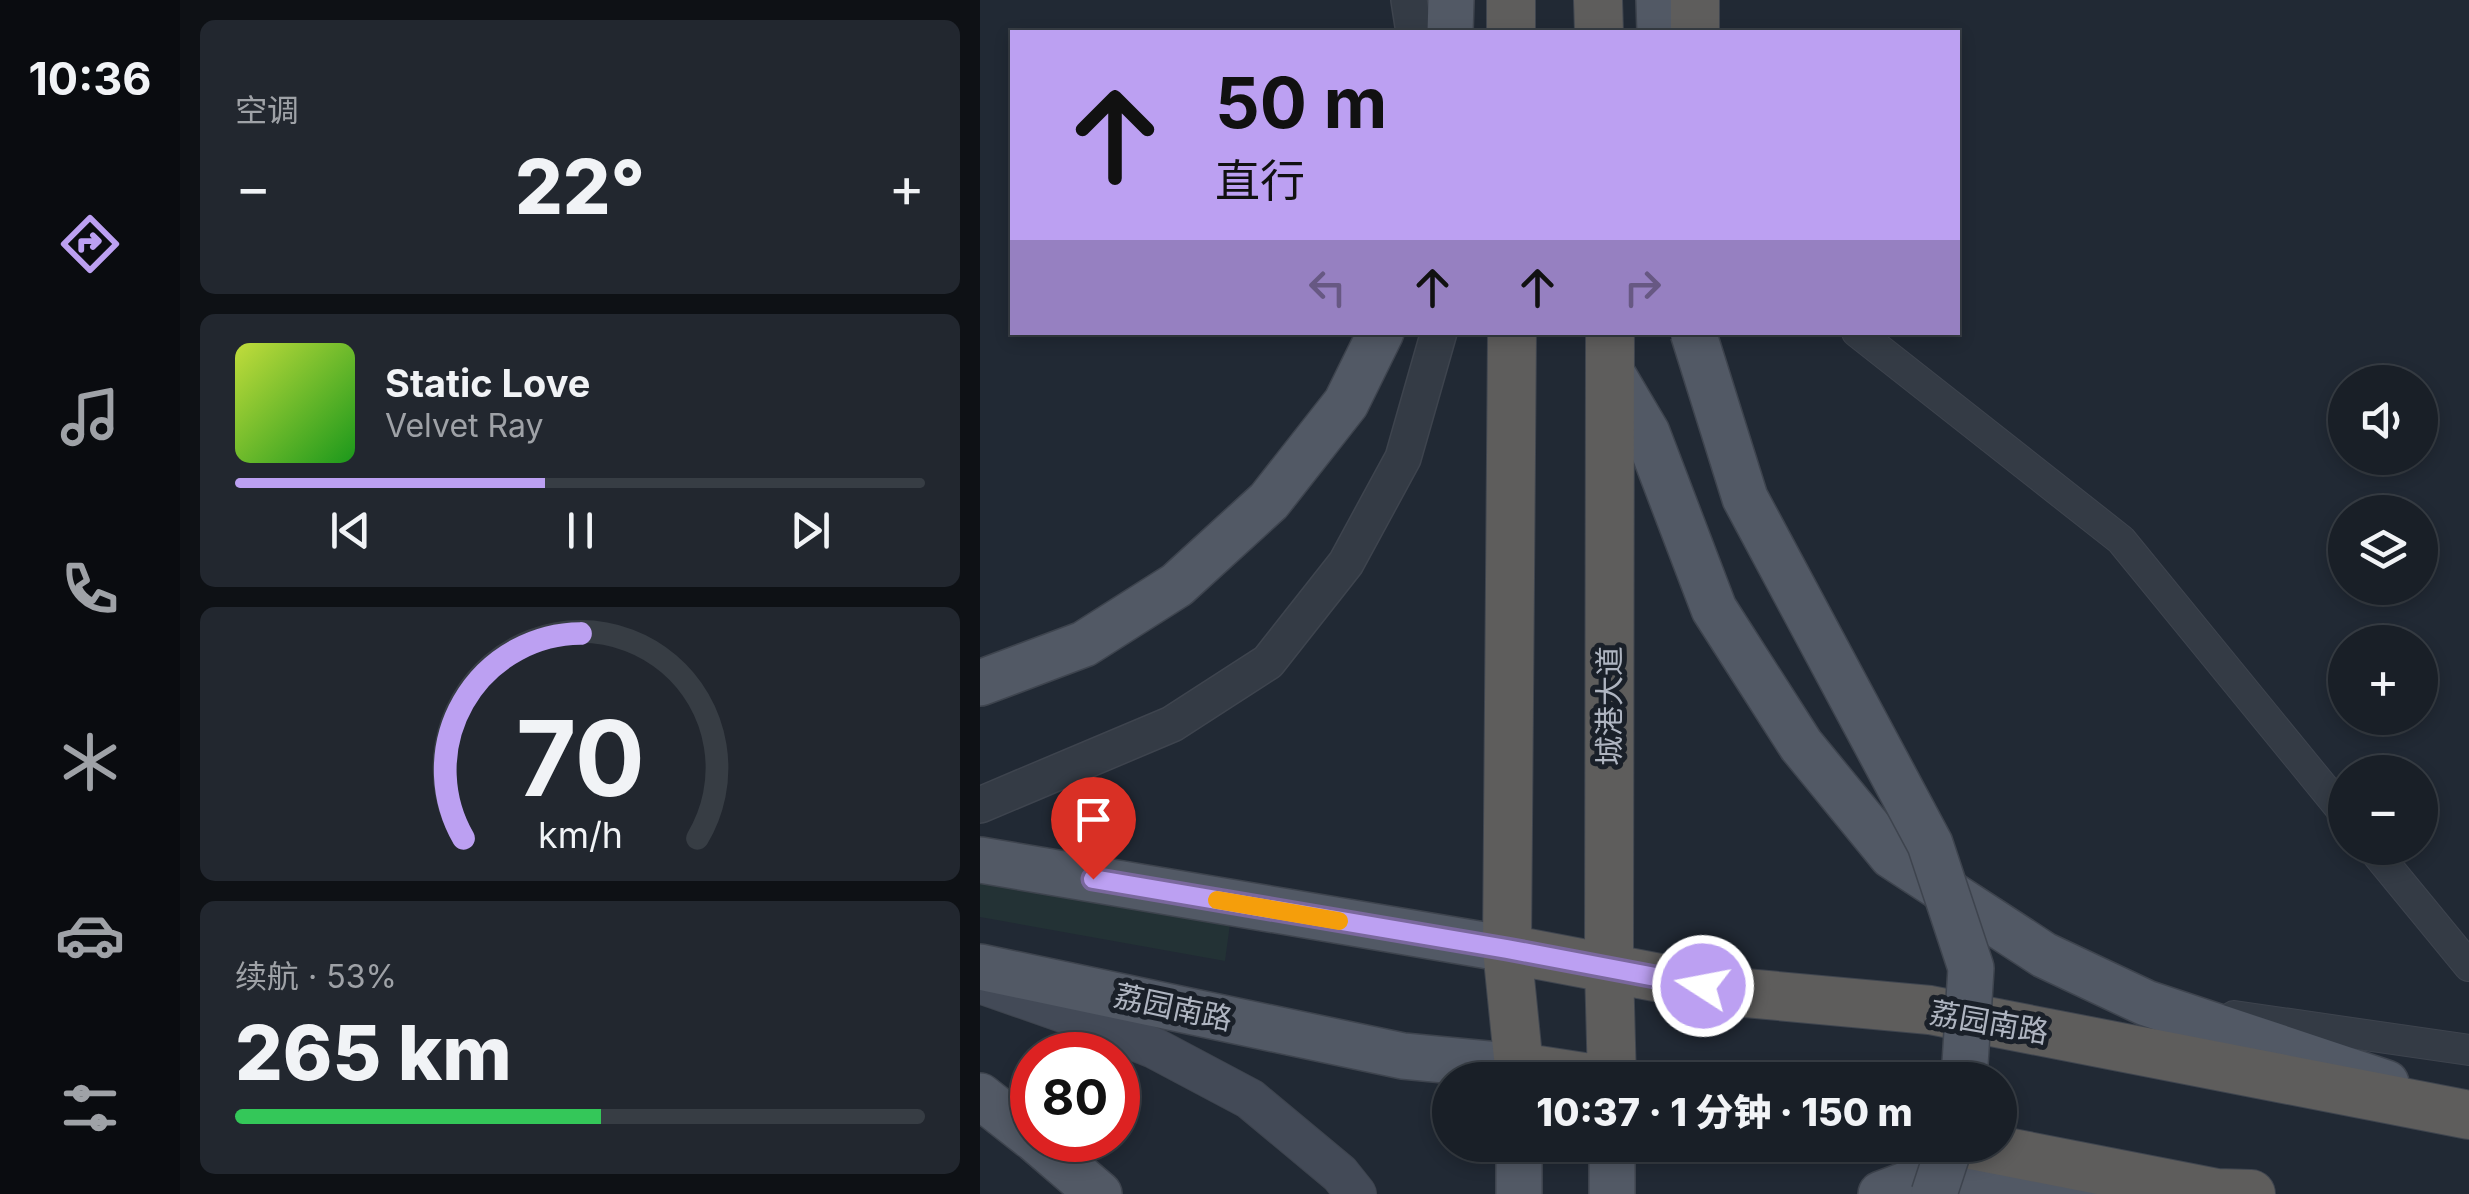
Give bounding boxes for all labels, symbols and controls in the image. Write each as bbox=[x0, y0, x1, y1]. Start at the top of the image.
text: 10:36 bbox=[28, 51, 152, 106]
text: 50 m bbox=[1215, 60, 1387, 145]
icon: ahead bbox=[1050, 70, 1180, 200]
text: 空调 bbox=[235, 91, 299, 130]
text: 22° bbox=[515, 141, 645, 232]
text: 直行 bbox=[1215, 153, 1305, 208]
text: − bbox=[235, 154, 271, 220]
text: + bbox=[889, 154, 925, 220]
icon: directions bbox=[55, 209, 125, 279]
icon: left bbox=[1300, 260, 1355, 315]
icon: ahead bbox=[1405, 260, 1460, 315]
icon: ahead bbox=[1510, 260, 1565, 315]
icon: right bbox=[1615, 260, 1670, 315]
text: Static Love bbox=[385, 360, 590, 406]
map controls bbox=[2328, 365, 2438, 865]
button: sound bbox=[2328, 365, 2438, 475]
icon: music bbox=[55, 382, 125, 452]
text: Velvet Ray bbox=[385, 406, 543, 445]
button: layers bbox=[2328, 495, 2438, 605]
icon: previous bbox=[323, 503, 378, 558]
icon: pause bbox=[553, 503, 608, 558]
icon: next bbox=[783, 503, 838, 558]
icon: phone bbox=[55, 554, 125, 624]
button: + bbox=[2328, 625, 2438, 735]
street label: 城港大道 bbox=[1591, 646, 1627, 766]
text: 70 bbox=[516, 695, 644, 821]
icon: climate bbox=[55, 727, 125, 797]
button: − bbox=[2328, 755, 2438, 865]
pin bbox=[1051, 777, 1136, 880]
icon: arrive bbox=[1066, 792, 1121, 847]
text: km/h bbox=[538, 813, 622, 857]
icon: car bbox=[55, 900, 125, 970]
position arrow bbox=[1651, 934, 1755, 1038]
text: 续航 · 53% bbox=[235, 957, 397, 996]
street label: 荔园南路 bbox=[1111, 977, 1236, 1037]
street label: 荔园南路 bbox=[1927, 994, 2051, 1050]
text: 265 km bbox=[235, 1007, 512, 1098]
speed limit sign: 80 bbox=[1010, 1032, 1140, 1162]
icon: filters bbox=[55, 1073, 125, 1143]
text: 10:37 · 1 分钟 · 150 m bbox=[1536, 1089, 1913, 1135]

